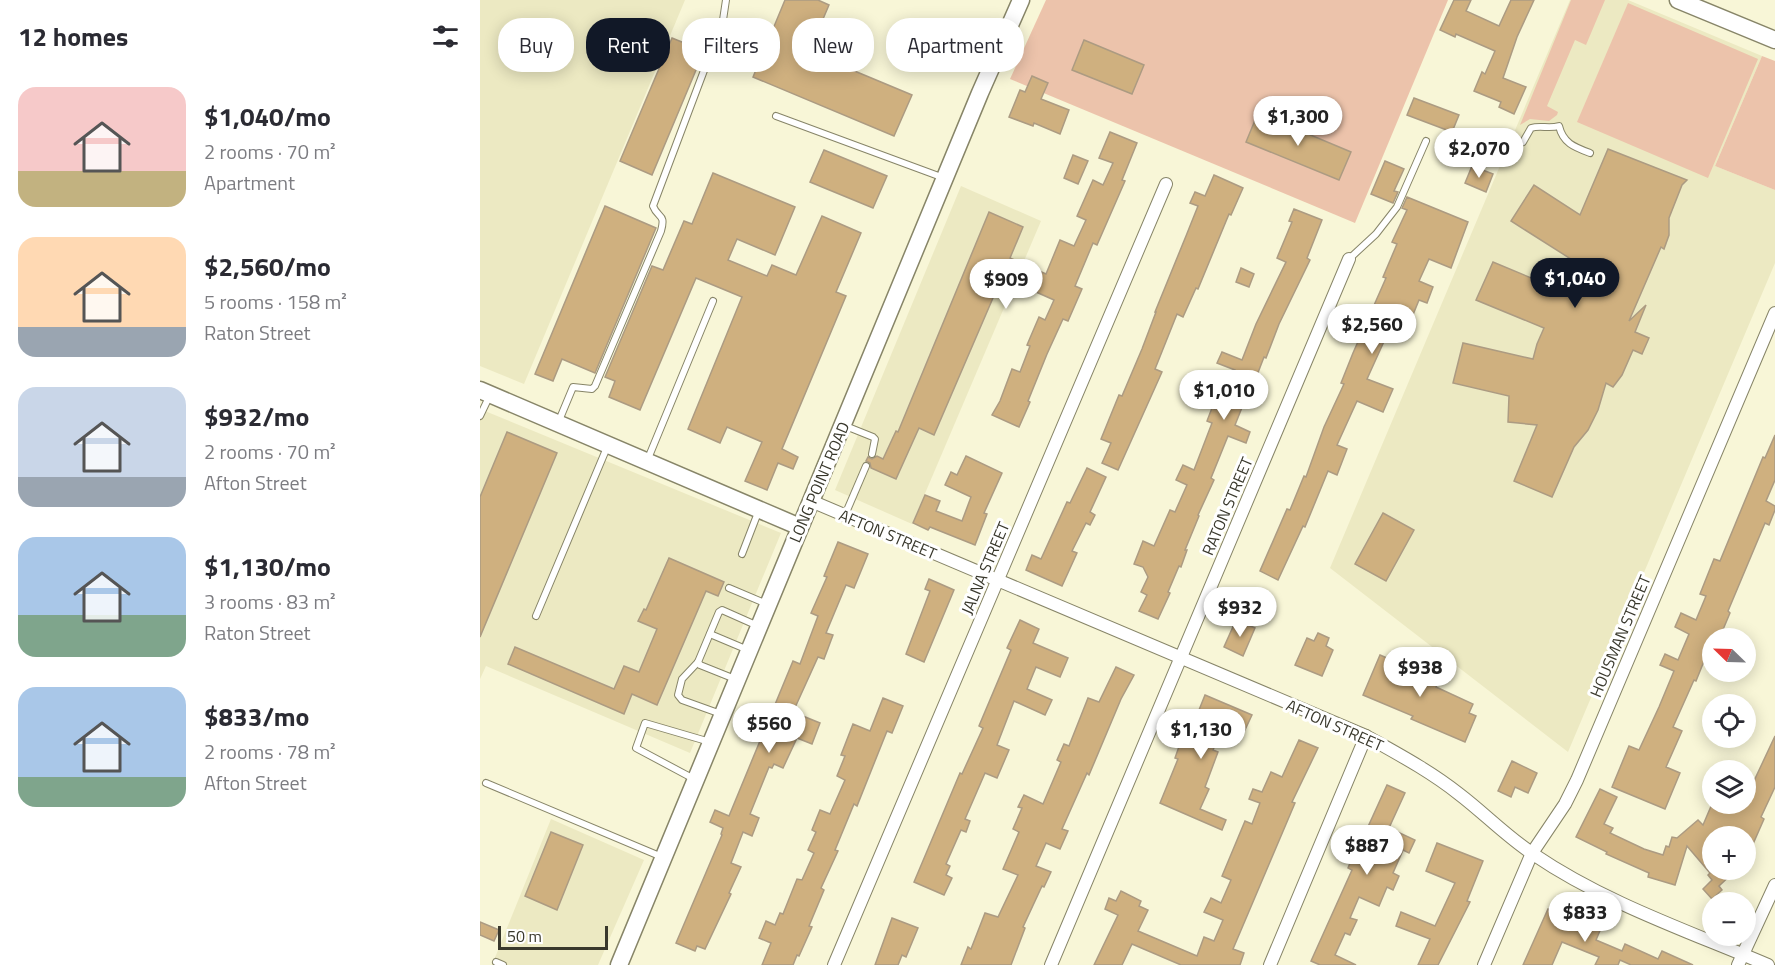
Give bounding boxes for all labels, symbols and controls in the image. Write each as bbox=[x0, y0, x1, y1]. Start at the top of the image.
text: 12 homes bbox=[18, 17, 128, 56]
chip: Buy bbox=[498, 18, 574, 72]
chip: Rent bbox=[586, 18, 670, 72]
chip: Filters bbox=[682, 18, 780, 72]
chip: New bbox=[792, 18, 874, 72]
chip: Apartment bbox=[886, 18, 1024, 72]
icon: filters bbox=[429, 20, 462, 53]
pin: $1,300 bbox=[1249, 96, 1347, 147]
text: $1,040/mo bbox=[204, 97, 331, 136]
text: $1,300 bbox=[1267, 100, 1329, 131]
icon: home bbox=[66, 111, 138, 183]
pin: $2,070 bbox=[1430, 128, 1528, 179]
text: $2,070 bbox=[1448, 132, 1510, 163]
text: 2 rooms · 70 m² bbox=[204, 136, 336, 167]
text: Apartment bbox=[204, 167, 295, 198]
text: $2,560/mo bbox=[204, 247, 331, 286]
pin: $1,040 bbox=[1526, 258, 1624, 309]
pin: $909 bbox=[970, 259, 1042, 310]
icon: home bbox=[66, 261, 138, 333]
text: $1,040 bbox=[1544, 262, 1606, 293]
text: $909 bbox=[984, 263, 1028, 294]
text: 5 rooms · 158 m² bbox=[204, 286, 347, 317]
pin: $2,560 bbox=[1323, 304, 1421, 355]
text: $2,560 bbox=[1341, 308, 1403, 339]
text: Raton Street bbox=[204, 317, 311, 348]
pin: $1,010 bbox=[1175, 370, 1273, 421]
text: $1,010 bbox=[1193, 374, 1255, 405]
text: $932/mo bbox=[204, 397, 309, 436]
icon: home bbox=[66, 411, 138, 483]
street label: LONG POINT ROAD bbox=[783, 418, 855, 546]
text: 2 rooms · 70 m² bbox=[204, 436, 336, 467]
street label: RATON STREET bbox=[1196, 453, 1259, 559]
text: Afton Street bbox=[204, 467, 307, 498]
street label: AFTON STREET bbox=[835, 503, 941, 566]
street label: JALNA STREET bbox=[955, 517, 1016, 618]
text: $1,130/mo bbox=[204, 547, 331, 586]
icon: home bbox=[66, 561, 138, 633]
street label: HOUSMAN STREET bbox=[1583, 571, 1657, 701]
text: 3 rooms · 83 m² bbox=[204, 586, 336, 617]
pin: $932 bbox=[1204, 587, 1276, 638]
text: $932 bbox=[1218, 591, 1262, 622]
text: Raton Street bbox=[204, 617, 311, 648]
north arrow bbox=[1702, 628, 1756, 682]
map controls bbox=[1702, 628, 1756, 946]
pin: $938 bbox=[1384, 647, 1456, 698]
text: $938 bbox=[1398, 651, 1442, 682]
street label: AFTON STREET bbox=[1283, 693, 1388, 757]
button: locate bbox=[1702, 694, 1756, 748]
text: $833/mo bbox=[204, 697, 309, 736]
pin: $560 bbox=[733, 703, 805, 754]
text: $560 bbox=[747, 707, 791, 738]
pin: $1,130 bbox=[1152, 709, 1250, 760]
icon: home bbox=[66, 711, 138, 783]
text: $1,130 bbox=[1170, 713, 1232, 744]
text: 2 rooms · 78 m² bbox=[204, 736, 336, 767]
button: layers bbox=[1702, 760, 1756, 814]
text: Afton Street bbox=[204, 767, 307, 798]
pin: $887 bbox=[1331, 825, 1403, 876]
button: + bbox=[1702, 826, 1756, 880]
text: $887 bbox=[1345, 829, 1389, 860]
pin: $833 bbox=[1549, 892, 1621, 943]
button: − bbox=[1702, 892, 1756, 946]
text: $833 bbox=[1563, 896, 1607, 927]
scale bar bbox=[498, 923, 608, 950]
text: 50 m bbox=[507, 924, 542, 948]

